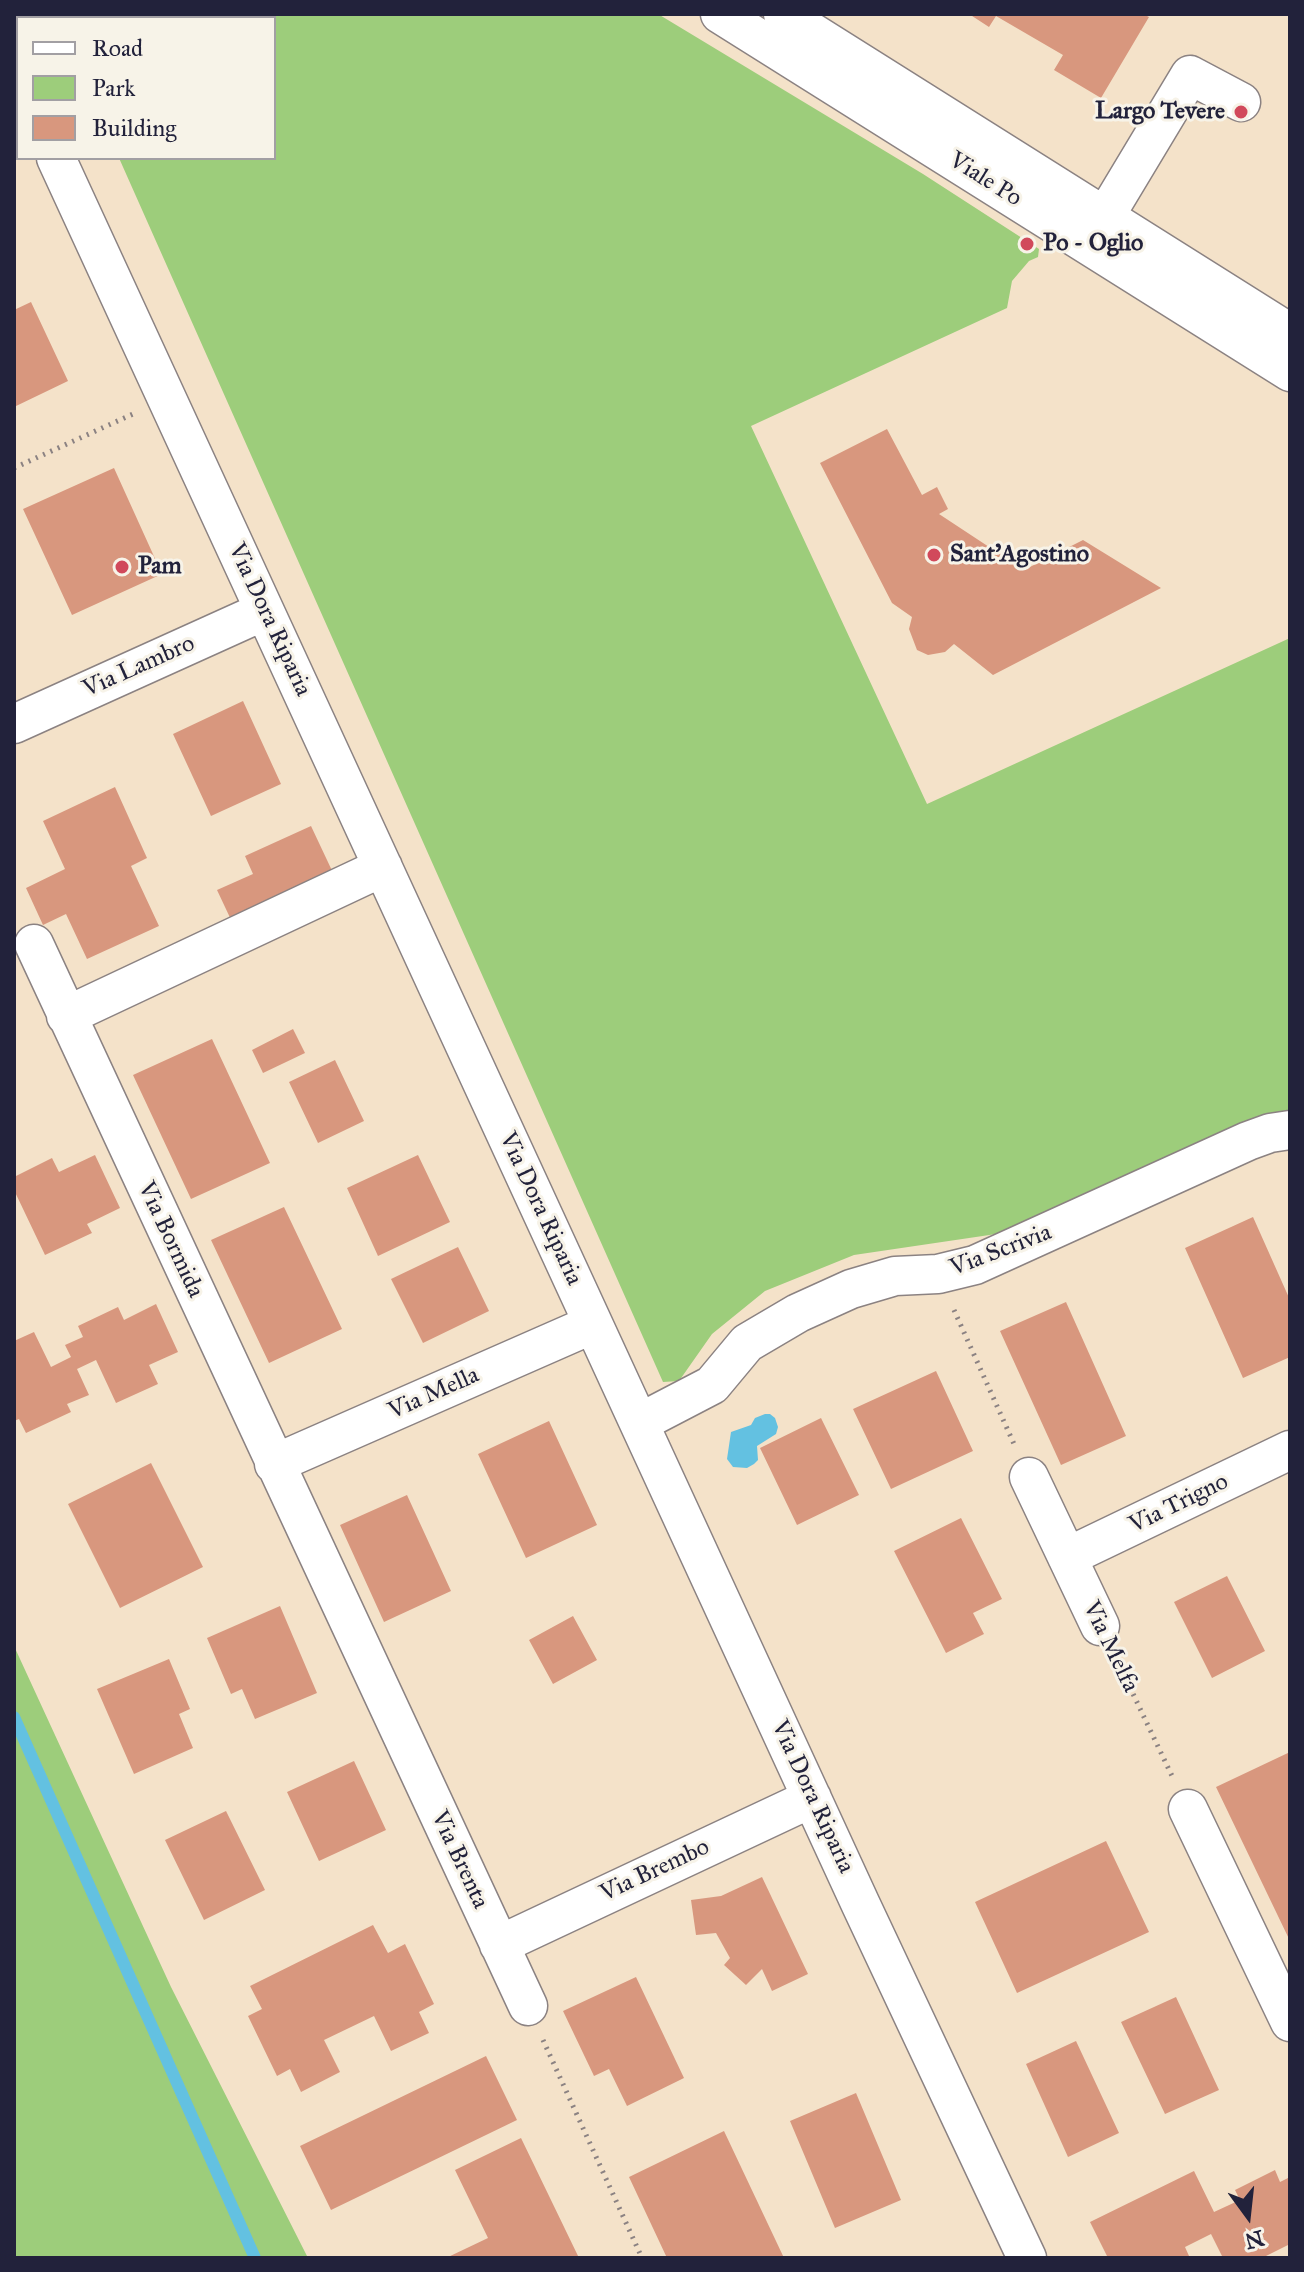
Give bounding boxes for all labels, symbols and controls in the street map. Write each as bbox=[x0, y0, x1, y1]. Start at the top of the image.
legend bbox=[16, 16, 276, 160]
text: Road bbox=[92, 33, 143, 63]
text: Park bbox=[92, 73, 135, 103]
place label: Largo Tevere bbox=[1095, 98, 1225, 126]
marker: Largo Tevere bbox=[1232, 103, 1250, 121]
text: Building bbox=[92, 113, 177, 143]
street label: Viale Po bbox=[943, 146, 1027, 214]
place label: Po - Oglio bbox=[1043, 230, 1143, 258]
marker: Po - Oglio bbox=[1018, 235, 1036, 253]
street label: Via Dora Riparia bbox=[221, 539, 317, 701]
place label: Sant'Agostino bbox=[950, 541, 1089, 569]
marker: Sant'Agostino bbox=[925, 546, 943, 564]
place label: Pam bbox=[138, 553, 182, 581]
marker: Pam bbox=[113, 558, 131, 576]
street label: Via Lambro bbox=[79, 630, 199, 704]
street label: Via Dora Riparia bbox=[492, 1128, 588, 1290]
street label: Via Bormida bbox=[131, 1177, 209, 1303]
street label: Via Scrivia bbox=[946, 1219, 1056, 1283]
street label: Via Mella bbox=[384, 1361, 484, 1427]
street label: Via Trigno bbox=[1125, 1468, 1233, 1540]
street label: Via Melfa bbox=[1076, 1597, 1144, 1697]
street label: Via Dora Riparia bbox=[764, 1716, 860, 1878]
street label: Via Brenta bbox=[424, 1806, 494, 1914]
street label: Via Brembo bbox=[596, 1833, 714, 1909]
north arrow bbox=[1208, 2176, 1288, 2256]
text: N bbox=[1242, 2224, 1267, 2255]

